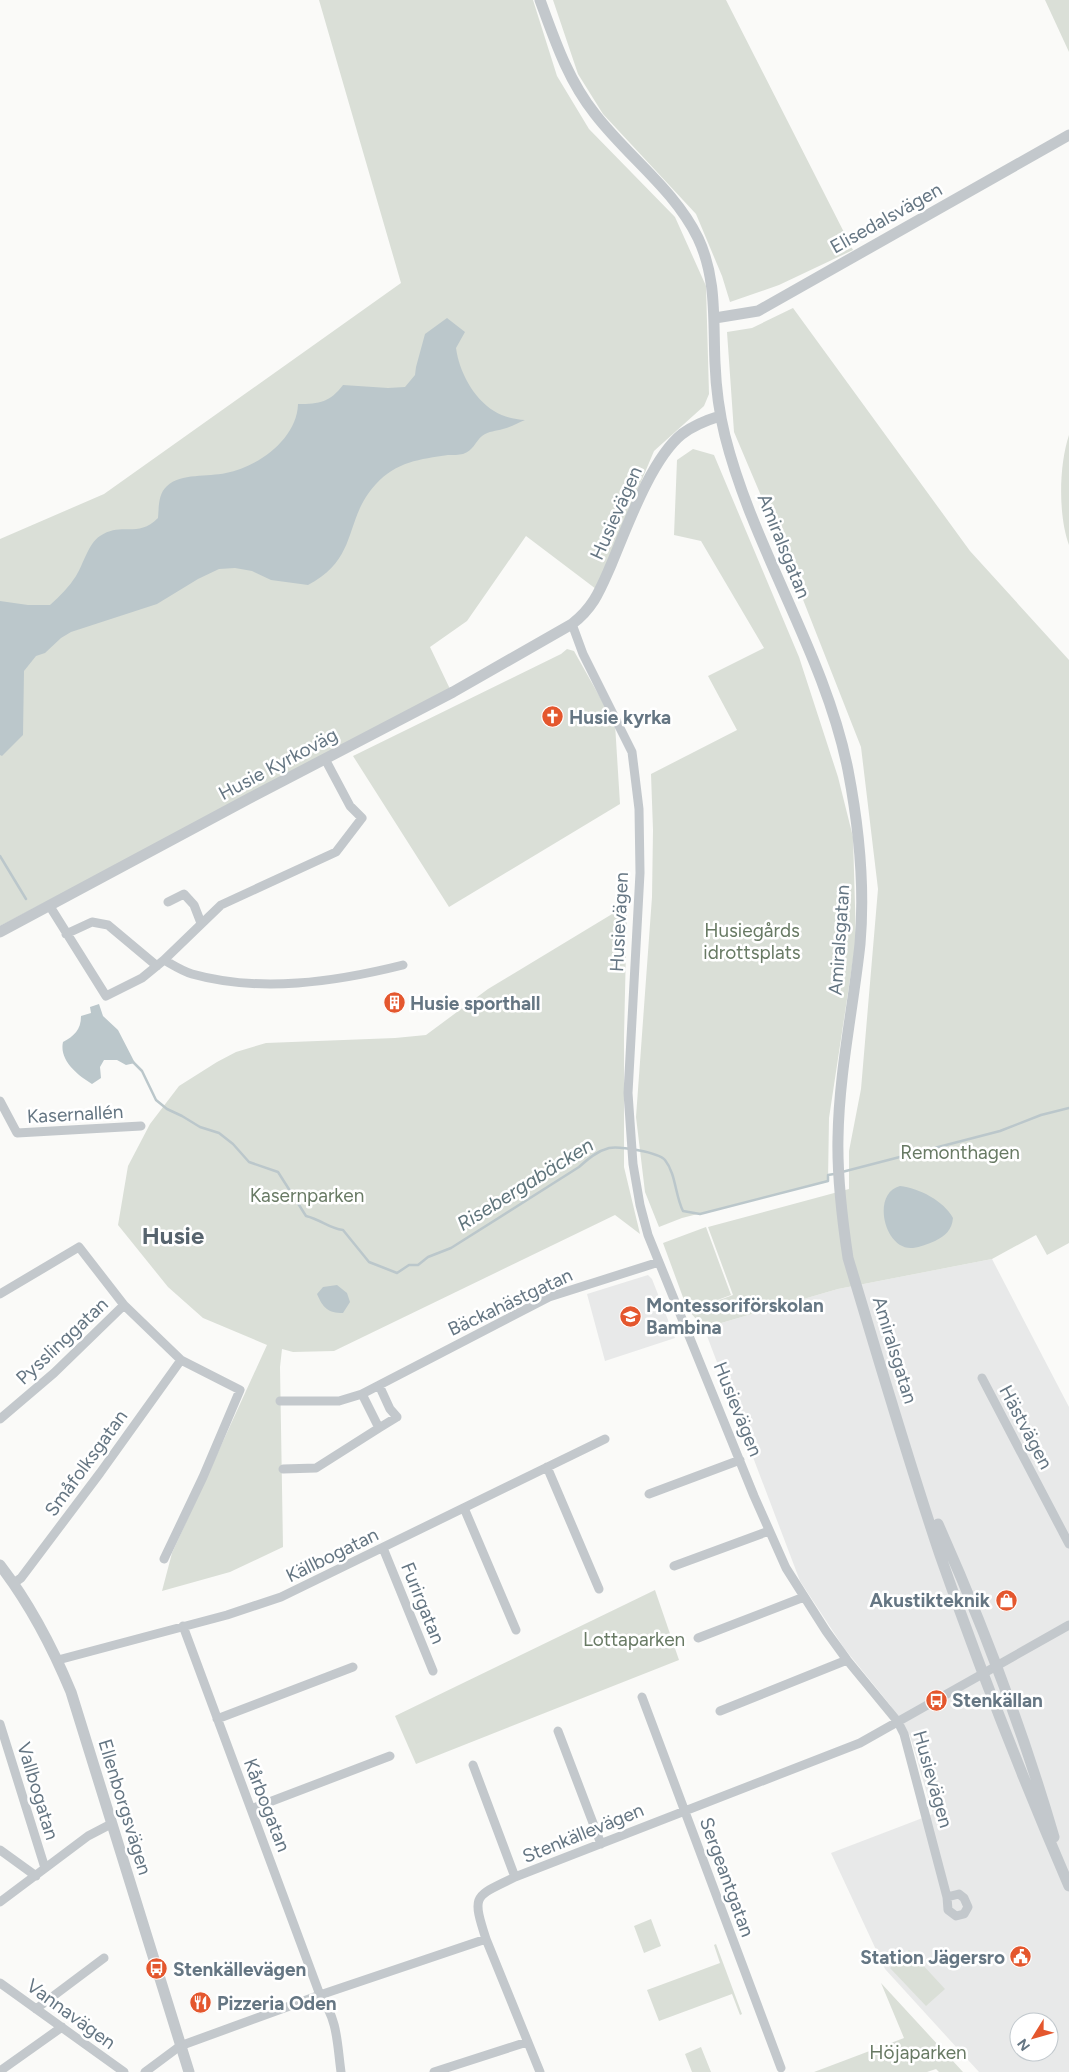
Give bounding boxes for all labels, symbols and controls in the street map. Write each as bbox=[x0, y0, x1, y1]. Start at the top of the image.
street label: Elisedalsvägen bbox=[826, 178, 946, 258]
street label: Husievägen bbox=[585, 463, 647, 563]
street label: Amiralsgatan bbox=[753, 490, 815, 602]
church icon: Husie kyrka bbox=[541, 705, 565, 729]
place label: Husie kyrka bbox=[569, 706, 671, 729]
street label: Husie Kyrkoväg bbox=[215, 723, 341, 805]
street label: Husievägen bbox=[605, 871, 633, 973]
street label: Amiralsgatan bbox=[824, 884, 854, 996]
park label: Husiegårds idrottsplats bbox=[703, 919, 801, 964]
building icon: Husie sporthall bbox=[382, 991, 406, 1015]
place label: Husie sporthall bbox=[410, 992, 540, 1015]
street label: Kasernallén bbox=[26, 1100, 124, 1128]
water label: Risebergabäcken bbox=[452, 1132, 598, 1236]
park label: Remonthagen bbox=[900, 1141, 1020, 1164]
park label: Kasernparken bbox=[250, 1184, 364, 1207]
district label: Husie bbox=[142, 1221, 204, 1250]
street label: Bäckahästgatan bbox=[444, 1263, 576, 1341]
street label: Pysslinggatan bbox=[11, 1293, 113, 1389]
place label: Montessoriförskolan Bambina bbox=[646, 1294, 824, 1339]
street label: Amiralsgatan bbox=[868, 1294, 922, 1406]
school or university icon: Montessoriförskolan Bambina bbox=[618, 1304, 642, 1328]
street label: Husievägen bbox=[709, 1358, 767, 1460]
street label: Hästvägen bbox=[994, 1381, 1058, 1473]
street label: Småfolksgatan bbox=[40, 1405, 132, 1521]
street label: Källbogatan bbox=[282, 1523, 382, 1587]
street label: Furirgatan bbox=[396, 1559, 450, 1647]
shop icon: Akustikteknik bbox=[994, 1588, 1018, 1612]
place label: Akustikteknik bbox=[870, 1589, 991, 1612]
park label: Lottaparken bbox=[583, 1628, 685, 1651]
bus stop icon: Stenkällan bbox=[924, 1688, 948, 1712]
place label: Stenkällan bbox=[952, 1689, 1043, 1712]
street label: Husievägen bbox=[908, 1728, 958, 1830]
street label: Ellenborgsvägen bbox=[93, 1736, 157, 1878]
street label: Vallbogatan bbox=[12, 1739, 64, 1843]
street label: Kårbogatan bbox=[239, 1755, 295, 1855]
street label: Stenkällevägen bbox=[519, 1798, 647, 1868]
street label: Sergeantgatan bbox=[695, 1814, 759, 1940]
public building icon: Station Jägersro bbox=[1009, 1945, 1033, 1969]
place label: Station Jägersro bbox=[860, 1946, 1005, 1969]
bus stop icon: Stenkällevägen bbox=[145, 1957, 169, 1981]
place label: Stenkällevägen bbox=[173, 1958, 306, 1981]
street label: Vannavägen bbox=[22, 1974, 120, 2054]
restaurant icon: Pizzeria Oden bbox=[189, 1991, 213, 2015]
place label: Pizzeria Oden bbox=[217, 1992, 337, 2015]
north arrow bbox=[1009, 2012, 1059, 2062]
text: N bbox=[1014, 2035, 1034, 2054]
park label: Höjaparken bbox=[869, 2041, 967, 2064]

